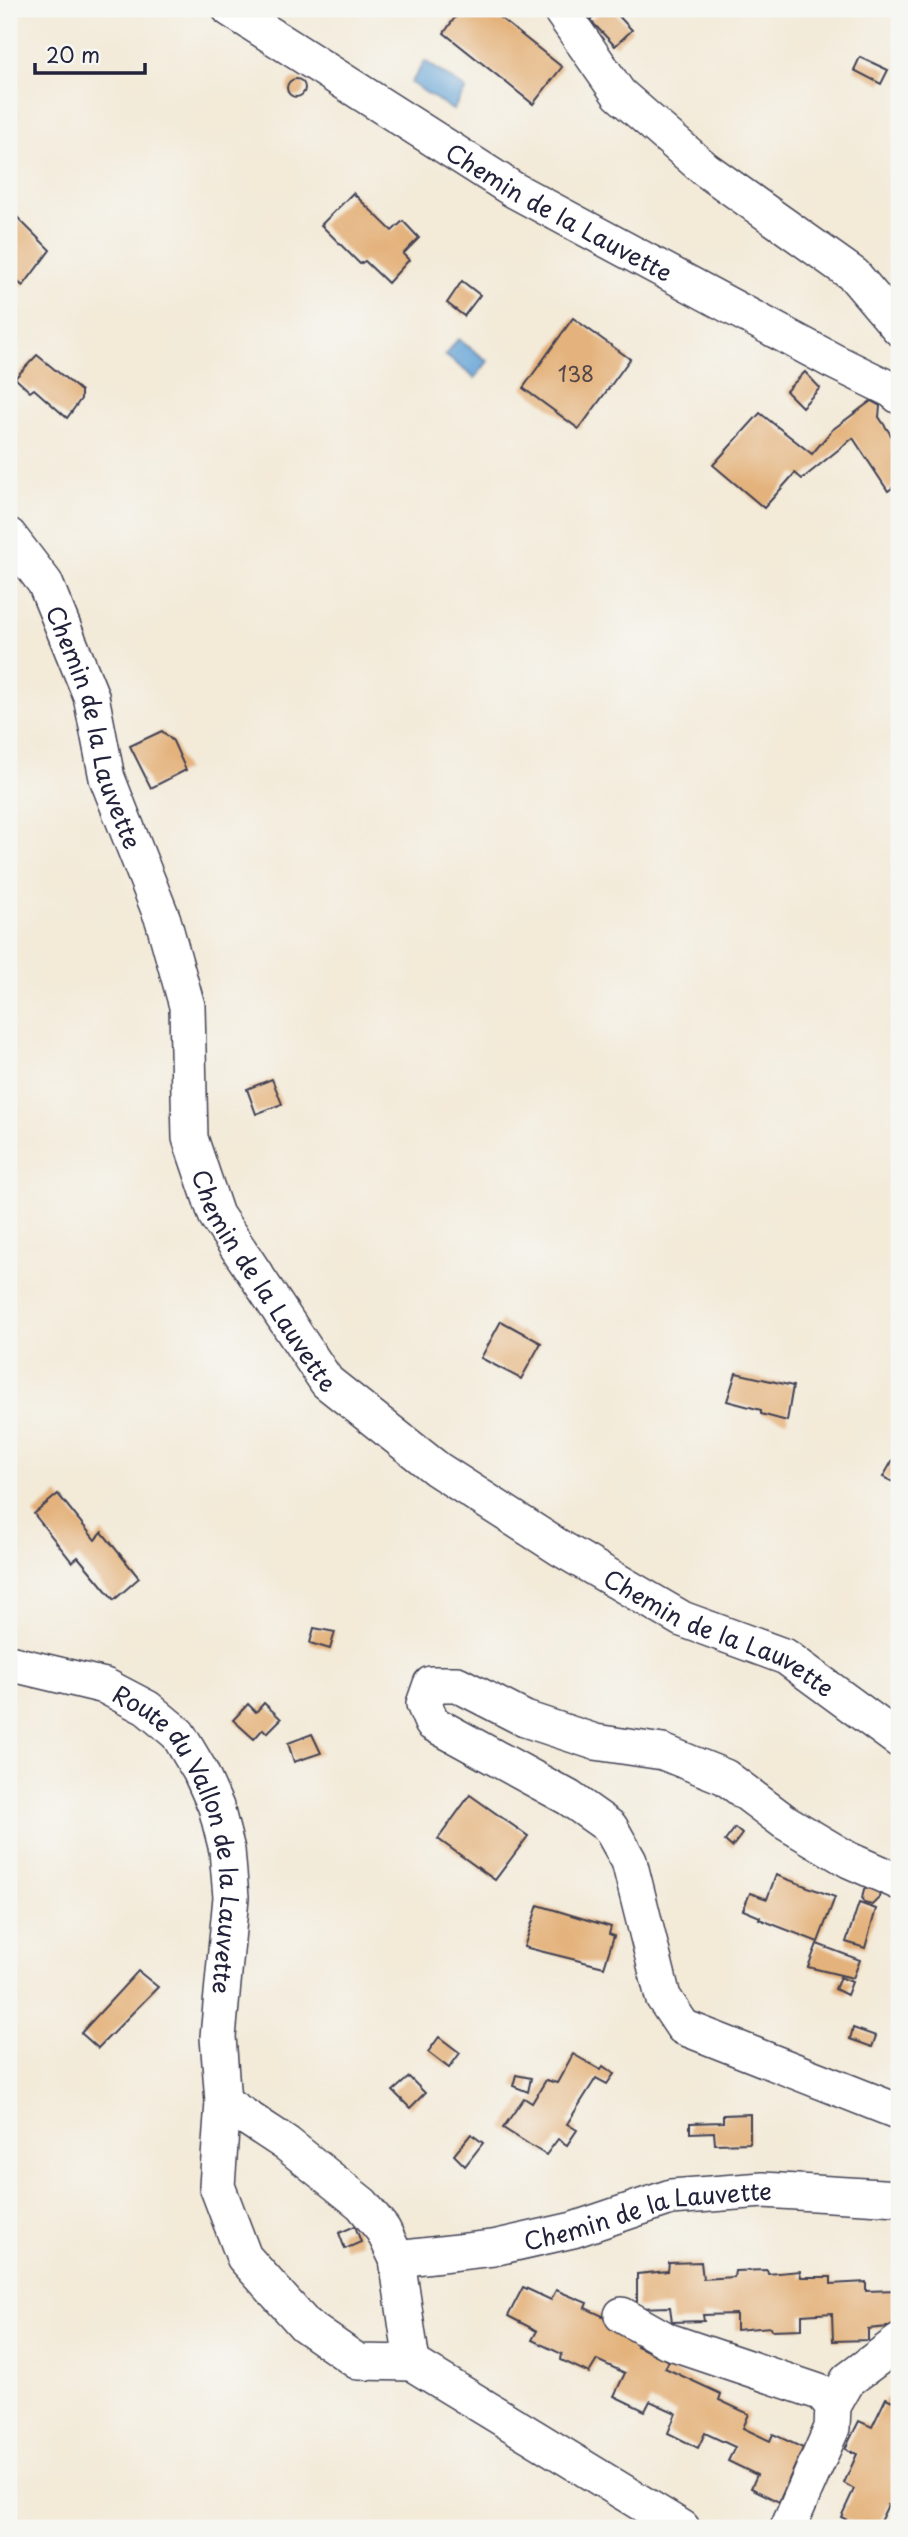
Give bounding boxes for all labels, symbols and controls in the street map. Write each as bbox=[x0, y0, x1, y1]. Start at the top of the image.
scale bar bbox=[35, 32, 145, 76]
text: 20 m bbox=[46, 38, 100, 70]
street label: Chemin de la Lauvette bbox=[439, 133, 679, 290]
house number: 138 bbox=[558, 357, 594, 389]
street label: Chemin de la Lauvette bbox=[38, 600, 151, 854]
street label: Chemin de la Lauvette bbox=[184, 1164, 344, 1400]
street label: Chemin de la Lauvette bbox=[597, 1559, 842, 1705]
street label: Route du Vallon de la Lauvette bbox=[106, 1675, 249, 1996]
street label: Chemin de la Lauvette bbox=[520, 2172, 773, 2259]

